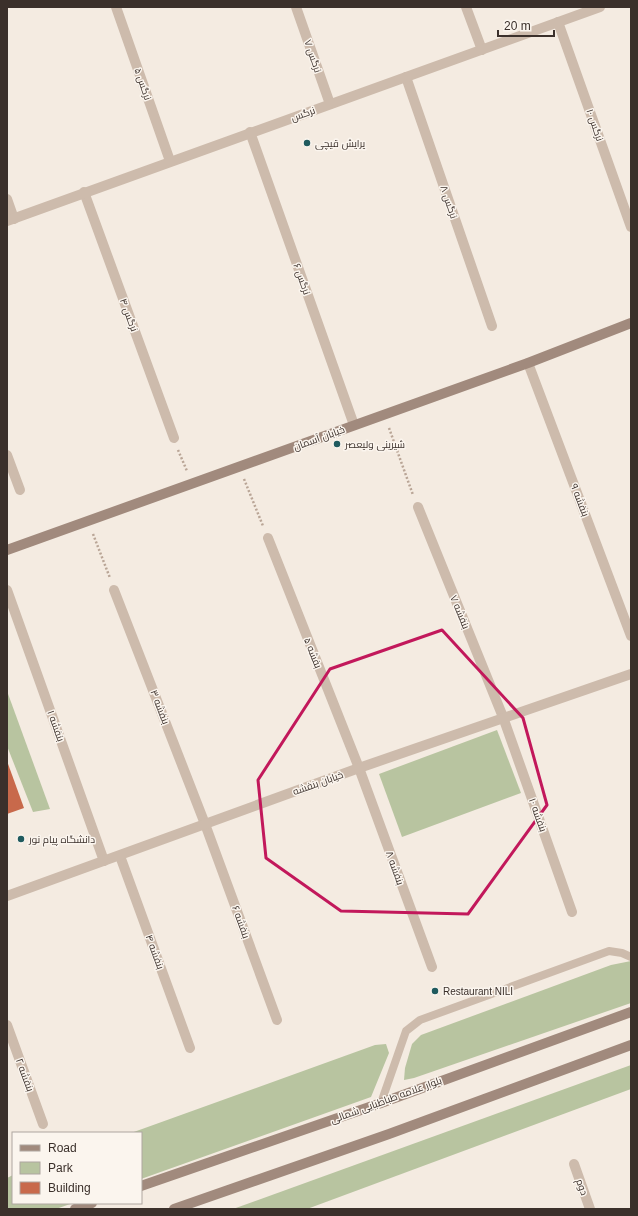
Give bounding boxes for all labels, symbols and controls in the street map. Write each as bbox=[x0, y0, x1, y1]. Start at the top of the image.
scale bar bbox=[498, 12, 554, 38]
text: 20 m bbox=[504, 19, 531, 33]
street label: نرگس ۷ bbox=[301, 38, 324, 74]
street label: نرگس ۵ bbox=[131, 67, 154, 102]
street label: نرگس bbox=[289, 105, 317, 124]
street label: نرگس ۱۰ bbox=[583, 107, 606, 143]
marker: یرایش قیچی bbox=[302, 138, 312, 148]
place label: یرایش قیچی bbox=[315, 138, 365, 150]
street label: نرگس ۸ bbox=[437, 184, 460, 220]
street label: نرگس ۶ bbox=[290, 262, 313, 296]
street label: نرگس ۴ bbox=[117, 297, 140, 333]
street label: خیابان آسمان bbox=[292, 424, 347, 453]
marker: شیرینی ولیعصر bbox=[332, 439, 342, 449]
place label: شیرینی ولیعصر bbox=[344, 439, 405, 451]
street label: بنفشه ۹ bbox=[569, 482, 591, 518]
street label: بنفشه ۷ bbox=[448, 594, 472, 630]
street label: بفشه ۵ bbox=[302, 636, 324, 670]
street label: بنفشه ۳ bbox=[148, 688, 172, 726]
street label: بنفشه ۱ bbox=[45, 709, 67, 743]
street label: خیابان بنفشه bbox=[291, 769, 345, 798]
street label: بنفشه ۱۰ bbox=[527, 797, 549, 833]
marker: دانشگاه پیام نور bbox=[16, 834, 26, 844]
place label: دانشگاه پیام نور bbox=[28, 834, 95, 847]
street label: بنفشه ۸ bbox=[384, 849, 406, 887]
street label: بنفشه ۶ bbox=[230, 904, 252, 940]
street label: بنفشه ۴ bbox=[144, 933, 166, 971]
marker: Restaurant NILI bbox=[430, 986, 440, 996]
place label: Restaurant NILI bbox=[443, 986, 513, 997]
street label: بنفشه ۲ bbox=[14, 1057, 36, 1093]
street label: بلوار علامه طباطبایی شمالی bbox=[329, 1075, 444, 1126]
legend bbox=[12, 1132, 142, 1204]
text: Road bbox=[48, 1141, 77, 1155]
text: Park bbox=[48, 1161, 74, 1175]
street label: دوم bbox=[572, 1177, 590, 1197]
text: Building bbox=[48, 1181, 91, 1195]

